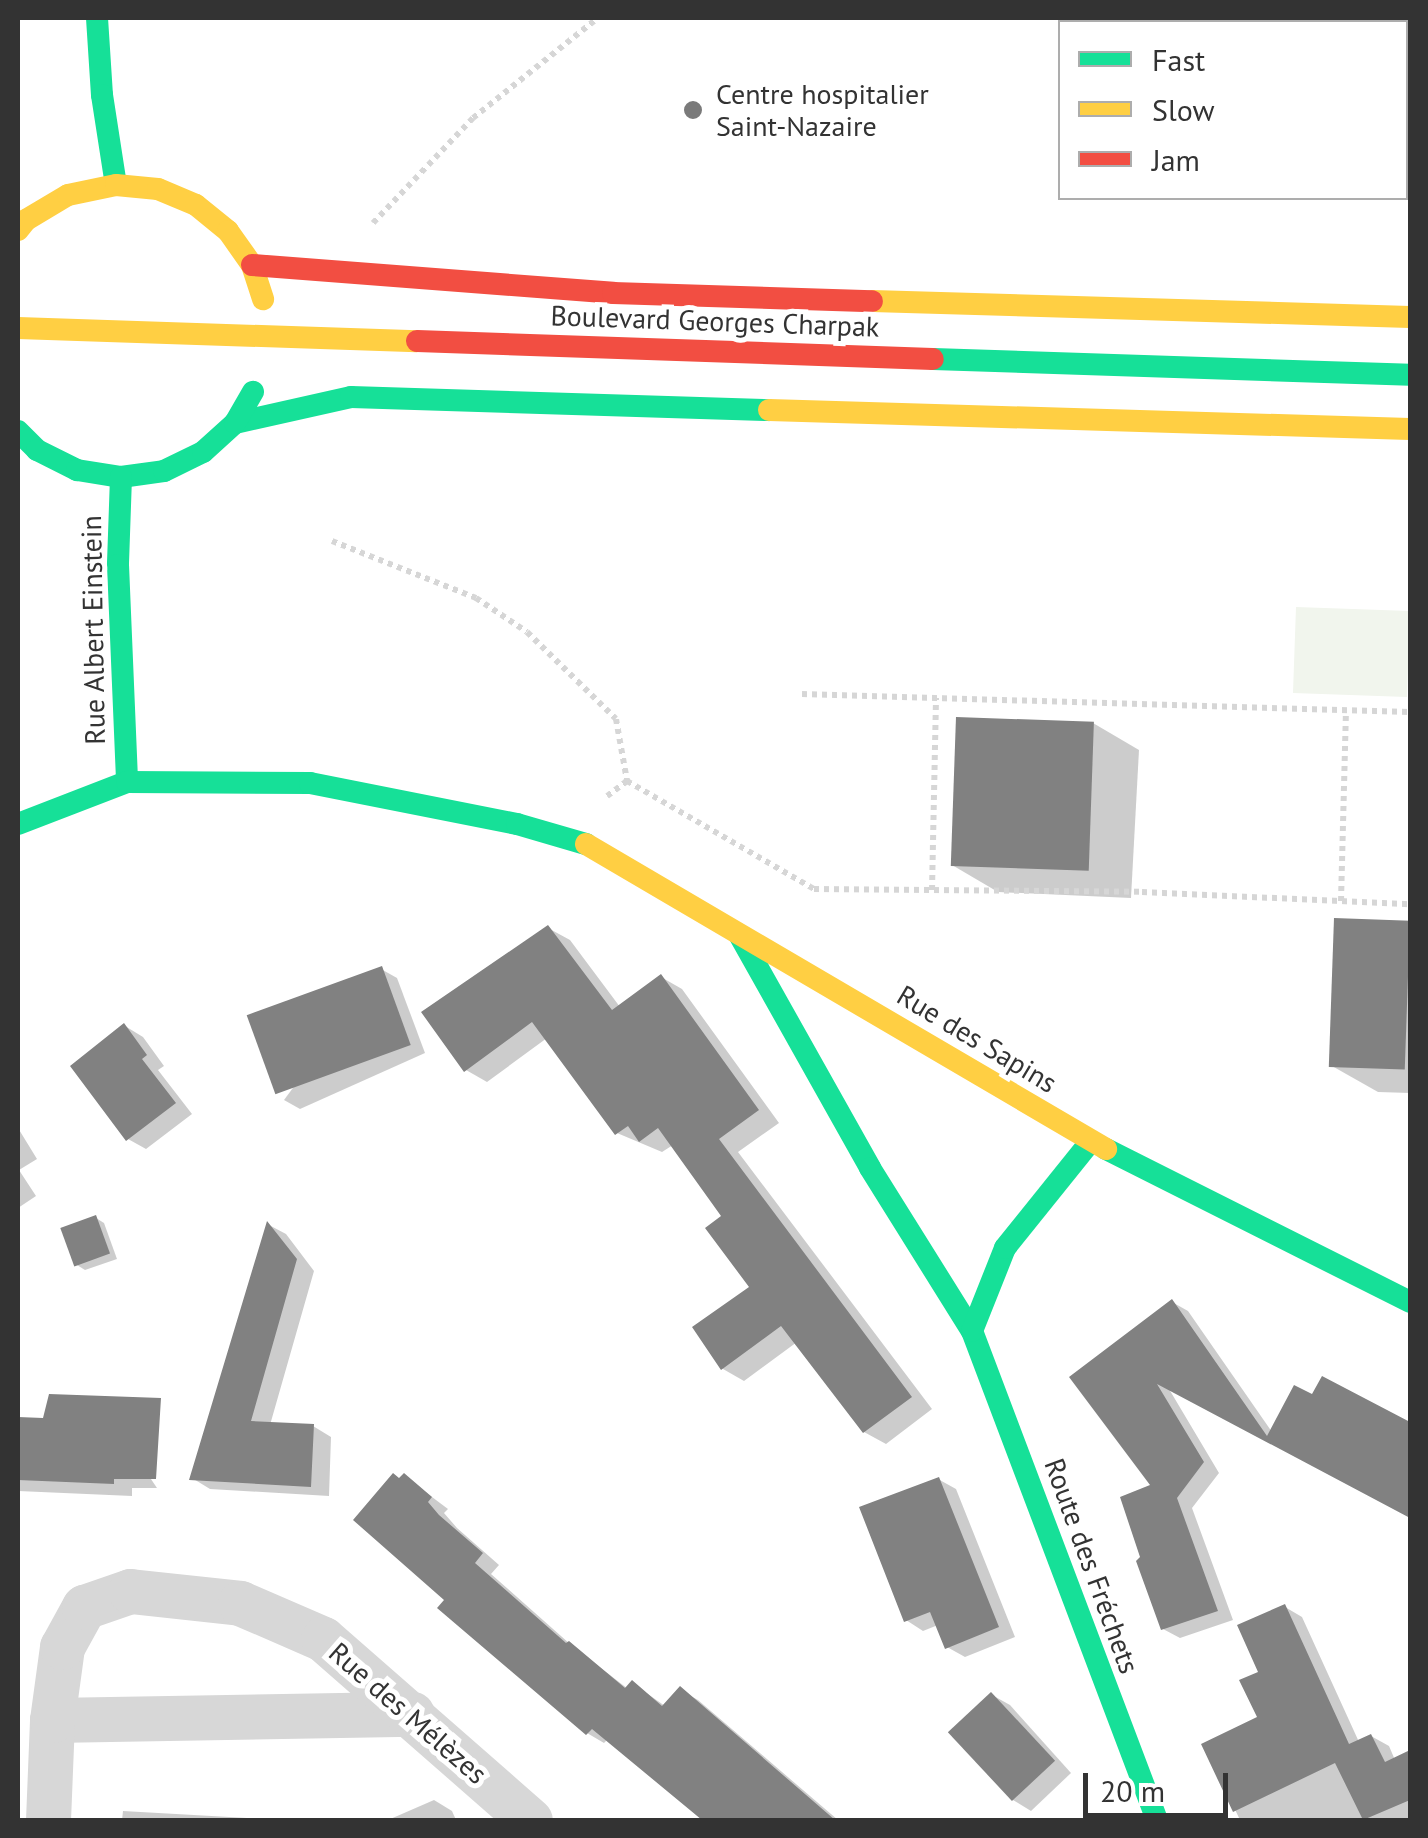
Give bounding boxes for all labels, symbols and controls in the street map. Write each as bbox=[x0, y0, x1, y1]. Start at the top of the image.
legend bbox=[1058, 20, 1408, 200]
text: Fast bbox=[1152, 40, 1205, 79]
place label: Centre hospitalier Saint-Nazaire bbox=[716, 77, 929, 143]
text: Slow bbox=[1152, 90, 1215, 129]
marker: Centre hospitalier Saint-Nazaire bbox=[680, 97, 706, 123]
text: Jam bbox=[1152, 140, 1200, 179]
street label: Boulevard Georges Charpak bbox=[550, 298, 880, 344]
street label: Rue Albert Einstein bbox=[74, 515, 112, 745]
street label: Rue des Sapins bbox=[891, 978, 1063, 1100]
street label: Route des Fréchets bbox=[1038, 1454, 1146, 1678]
street label: Rue des Mélèzes bbox=[322, 1635, 494, 1791]
scale bar bbox=[1088, 1753, 1233, 1815]
text: 20 m bbox=[1100, 1771, 1165, 1810]

